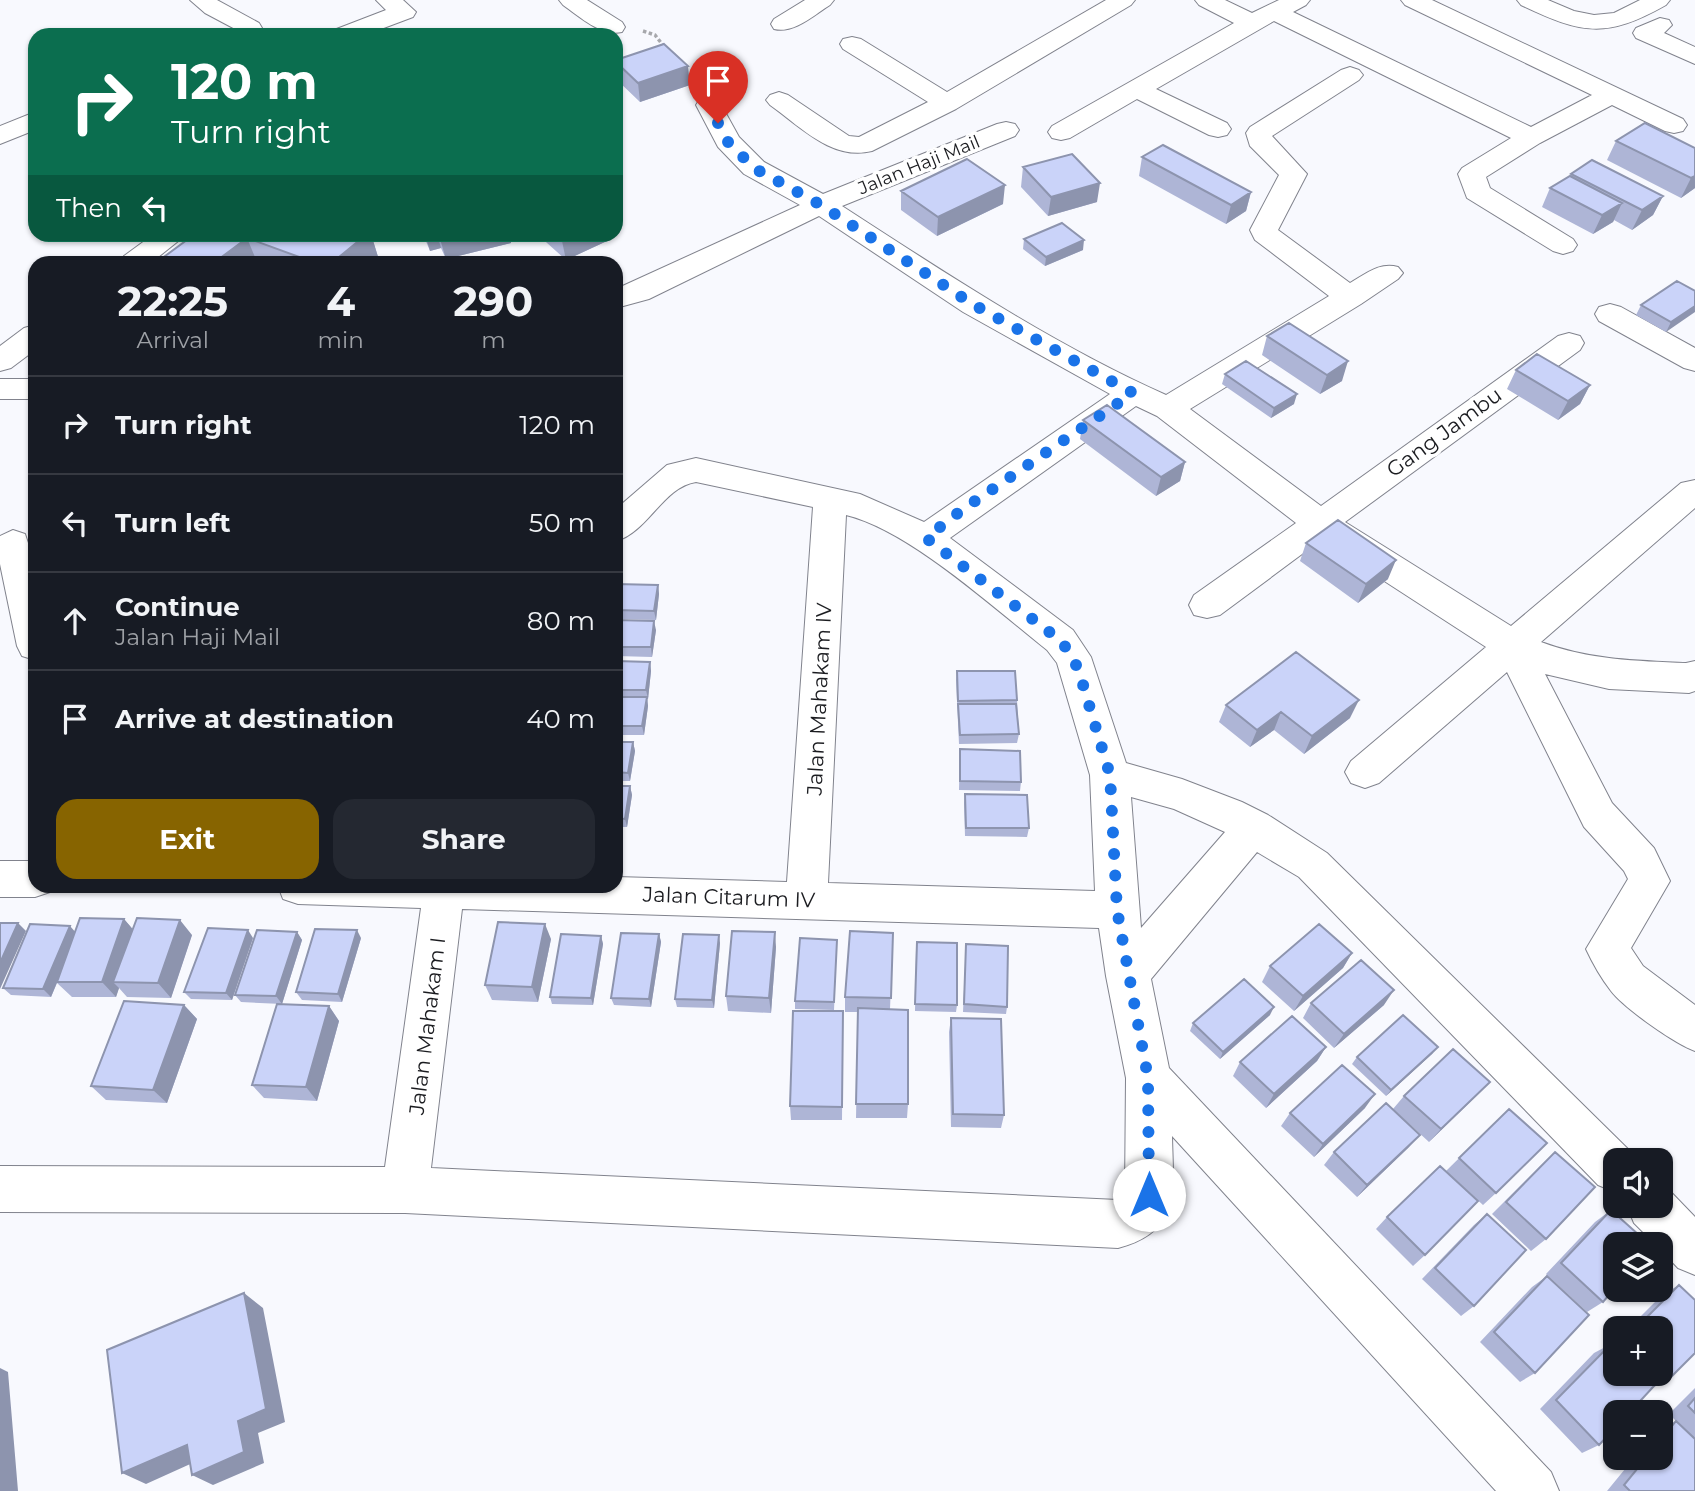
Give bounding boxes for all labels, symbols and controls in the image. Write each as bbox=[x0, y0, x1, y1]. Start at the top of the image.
pin bbox=[688, 51, 748, 123]
text: 120 m bbox=[171, 52, 318, 111]
icon: right bbox=[56, 56, 147, 147]
icon: arrive bbox=[699, 62, 737, 100]
text: Turn right bbox=[171, 112, 331, 151]
street label: Jalan Haji Mail bbox=[854, 131, 983, 200]
icon: left bbox=[136, 189, 174, 227]
text: Then bbox=[56, 192, 122, 224]
text: 22:25 bbox=[118, 275, 228, 327]
text: 4 bbox=[326, 275, 355, 327]
text: 290 bbox=[453, 275, 533, 327]
text: Arrival bbox=[137, 326, 209, 354]
text: min bbox=[318, 326, 364, 354]
text: m bbox=[481, 326, 506, 354]
street label: Gang Jambu bbox=[1382, 382, 1506, 482]
icon: right bbox=[56, 406, 94, 444]
text: Turn right bbox=[115, 409, 251, 441]
text: 120 m bbox=[519, 409, 595, 441]
icon: left bbox=[56, 504, 94, 542]
text: Turn left bbox=[115, 507, 231, 539]
text: 50 m bbox=[529, 507, 595, 539]
text: Continue bbox=[115, 591, 240, 623]
icon: ahead bbox=[56, 602, 94, 640]
street label: Jalan Mahakam IV bbox=[801, 602, 837, 797]
text: 80 m bbox=[527, 605, 595, 637]
text: Jalan Haji Mail bbox=[115, 623, 280, 651]
icon: arrive bbox=[56, 700, 94, 738]
text: Arrive at destination bbox=[115, 703, 394, 735]
text: 40 m bbox=[526, 703, 595, 735]
button: Exit bbox=[56, 799, 319, 879]
button: Share bbox=[333, 799, 595, 879]
street label: Jalan Citarum IV bbox=[641, 881, 816, 913]
street label: Jalan Mahakam I bbox=[404, 936, 450, 1117]
map controls bbox=[1603, 1148, 1673, 1470]
button: sound bbox=[1603, 1148, 1673, 1218]
position arrow bbox=[1112, 1158, 1186, 1232]
button: layers bbox=[1603, 1232, 1673, 1302]
button: + bbox=[1603, 1316, 1673, 1386]
button: − bbox=[1603, 1400, 1673, 1470]

